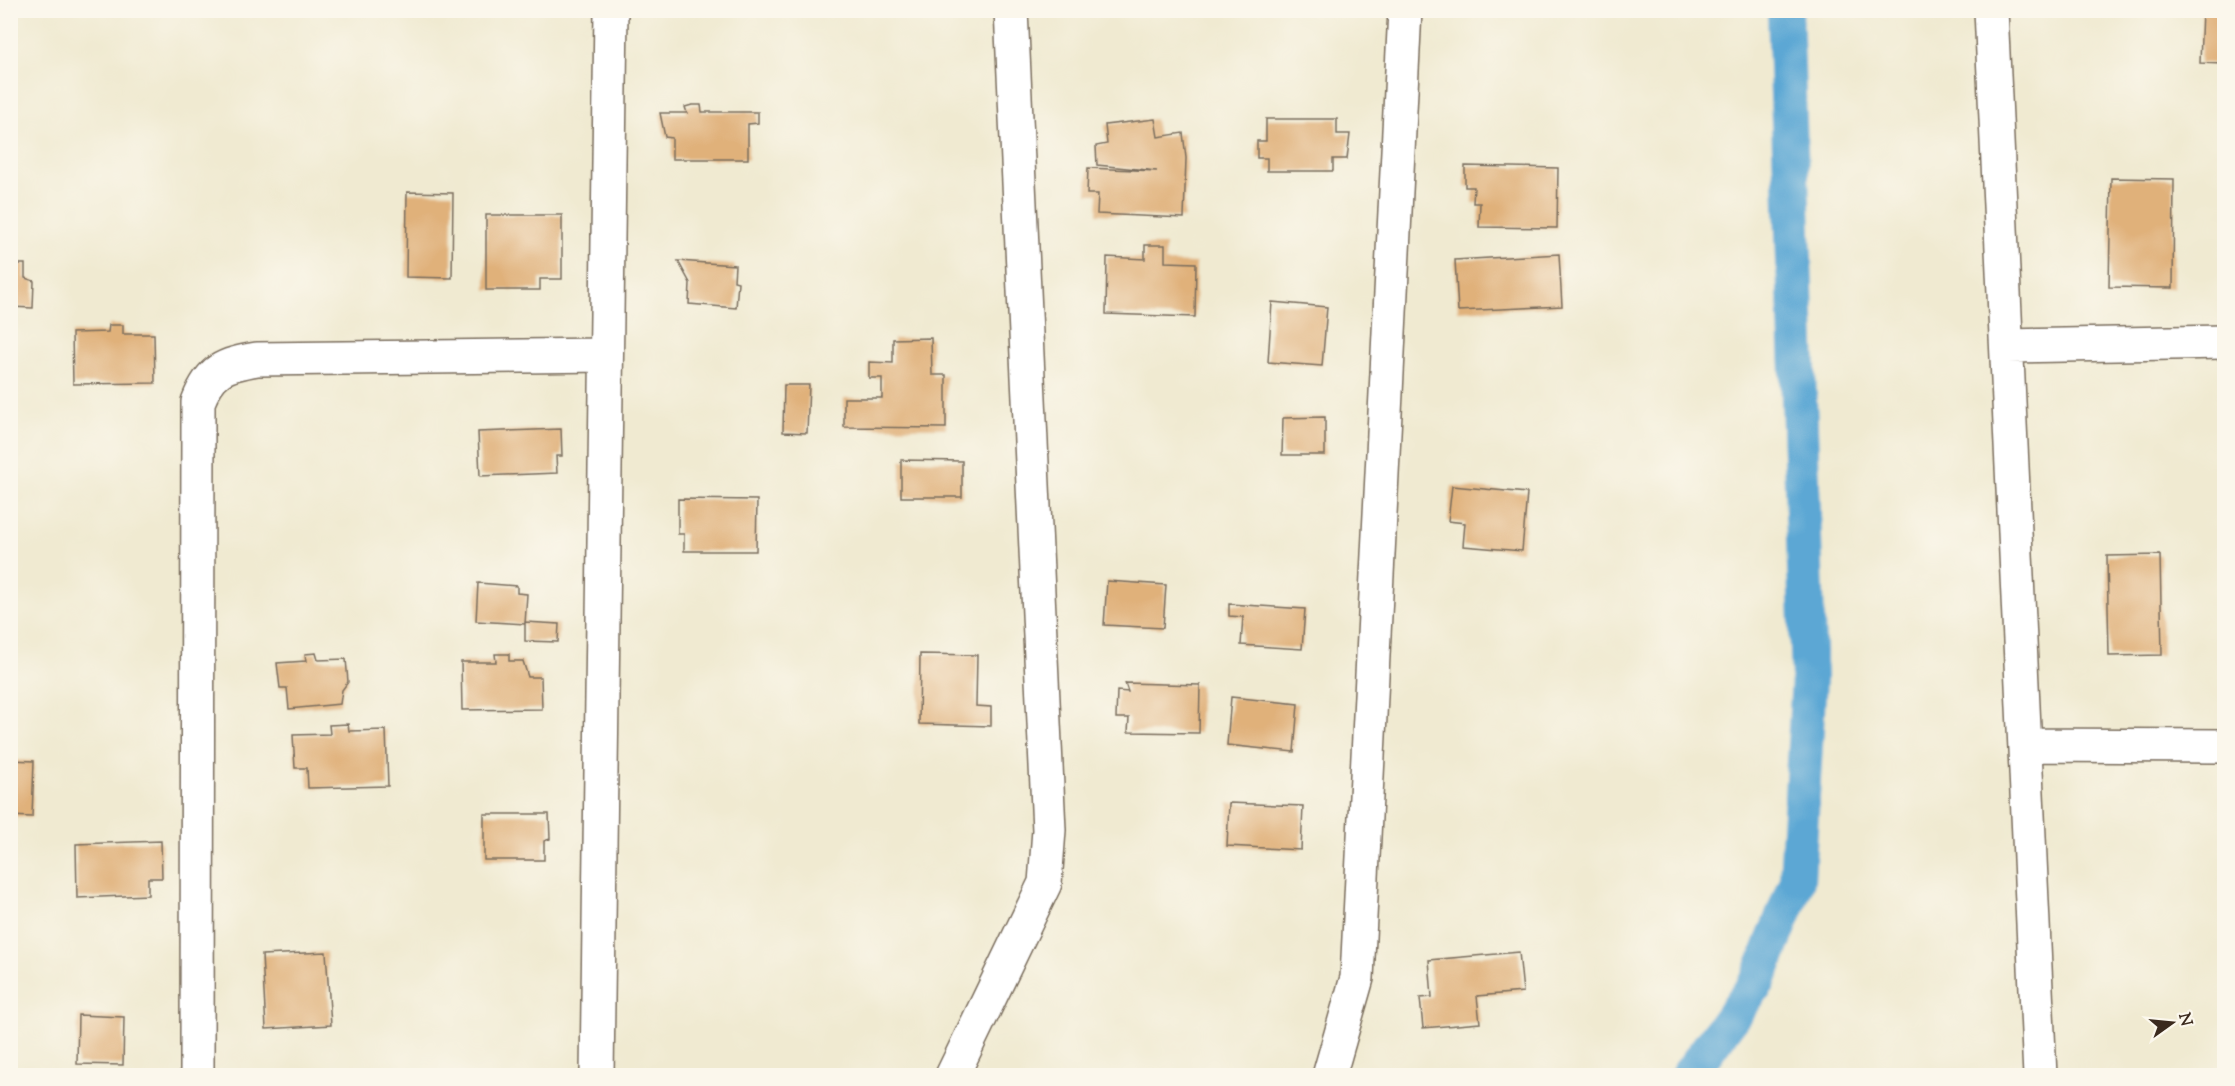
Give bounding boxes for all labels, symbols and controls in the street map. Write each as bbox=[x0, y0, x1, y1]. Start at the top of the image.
north arrow bbox=[2142, 993, 2202, 1053]
text: N bbox=[2171, 1011, 2197, 1029]

